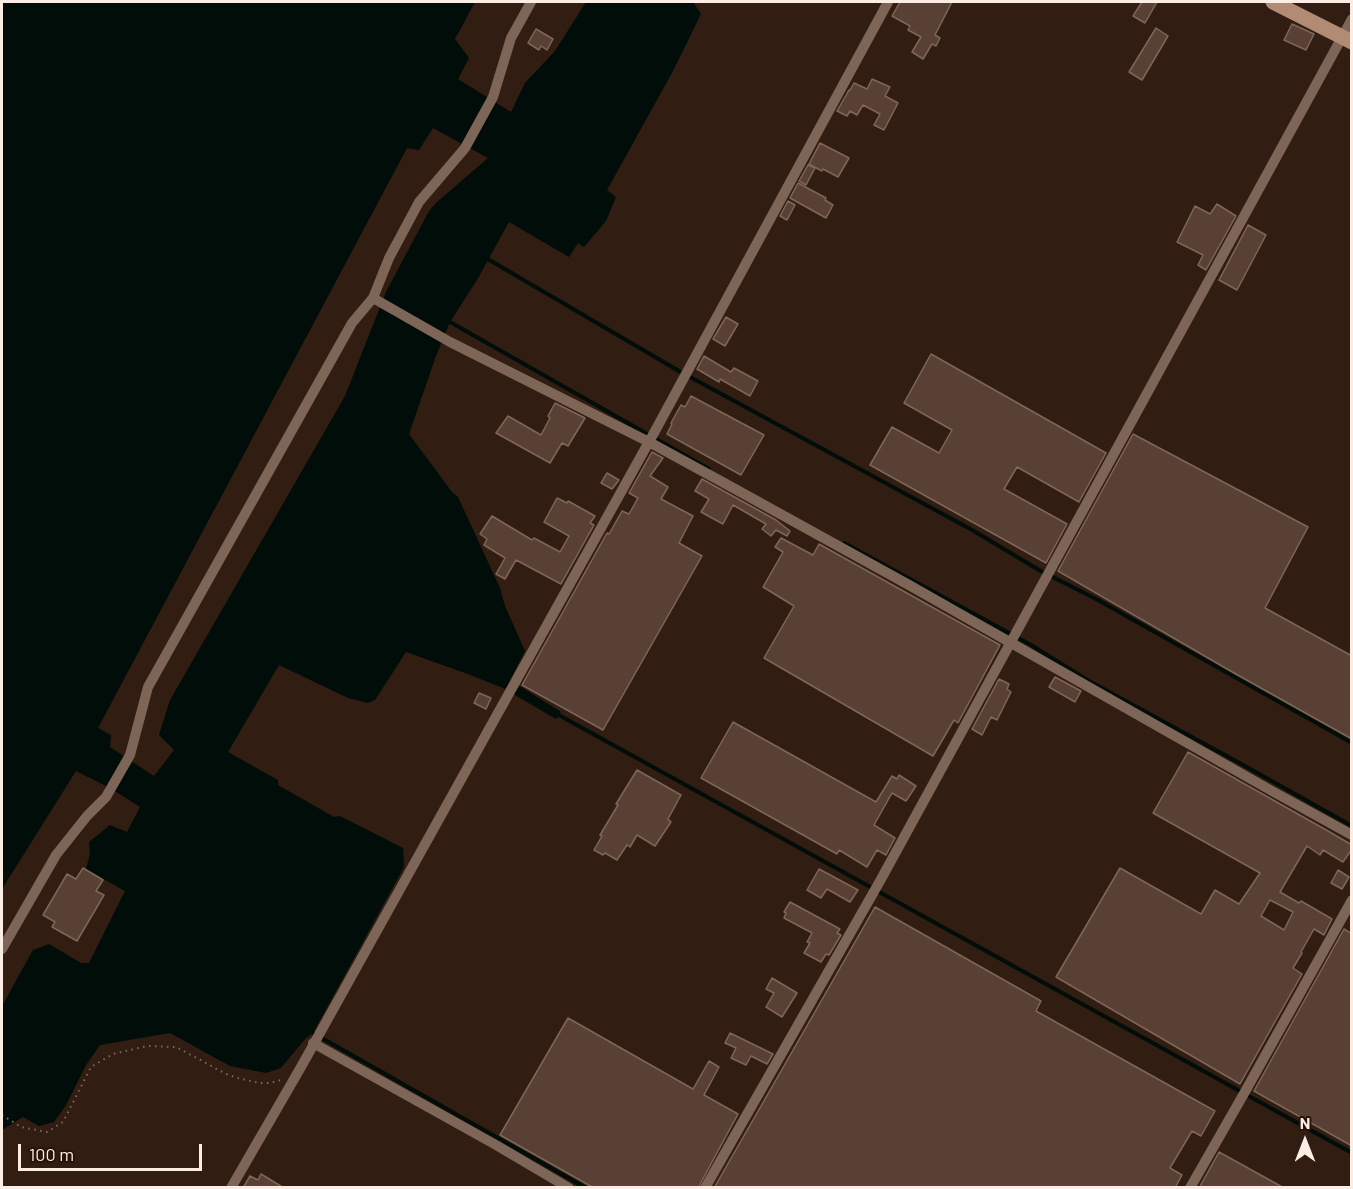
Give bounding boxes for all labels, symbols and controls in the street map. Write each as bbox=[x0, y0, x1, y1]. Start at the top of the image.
north arrow bbox=[1275, 1111, 1335, 1171]
text: N bbox=[1300, 1113, 1310, 1132]
scale bar bbox=[21, 1132, 206, 1170]
text: 100 m bbox=[29, 1143, 74, 1165]

